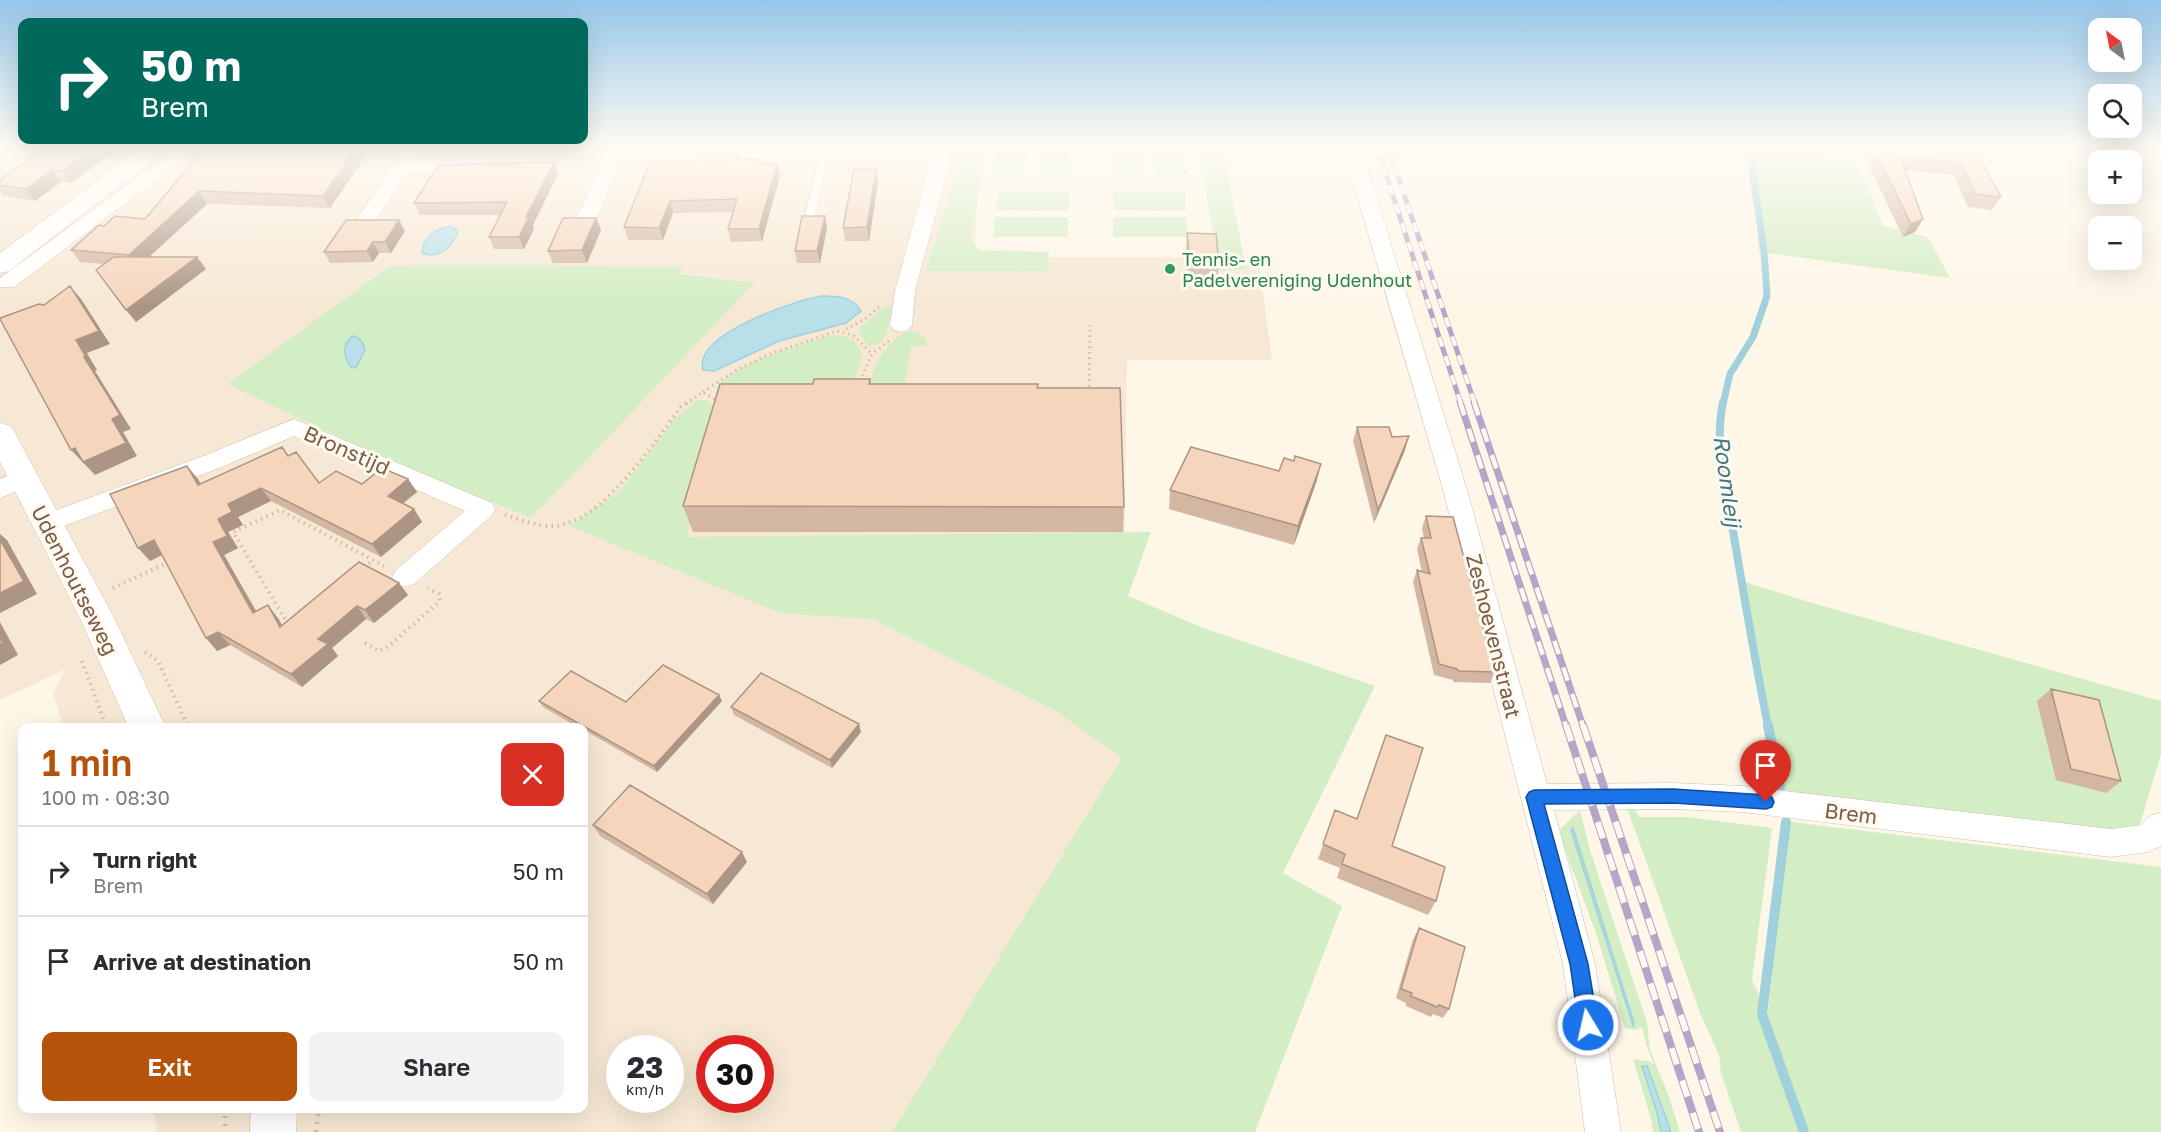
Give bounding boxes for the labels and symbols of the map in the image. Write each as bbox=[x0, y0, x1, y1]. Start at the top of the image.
north arrow bbox=[2088, 18, 2142, 72]
place label: Tennis- en Padelvereniging Udenhout bbox=[1182, 248, 1412, 291]
marker: Tennis- en Padelvereniging Udenhout bbox=[1163, 262, 1177, 276]
street label: Bronstijd bbox=[300, 420, 394, 480]
water label: Roomleij bbox=[1708, 434, 1748, 531]
street label: Udenhoutseweg bbox=[26, 501, 124, 659]
street label: Zeshoevenstraat bbox=[1461, 551, 1527, 721]
pin bbox=[1740, 740, 1791, 802]
street label: Brem bbox=[1823, 797, 1879, 829]
position arrow bbox=[1556, 993, 1620, 1057]
speed limit sign: 30 bbox=[696, 1035, 774, 1113]

